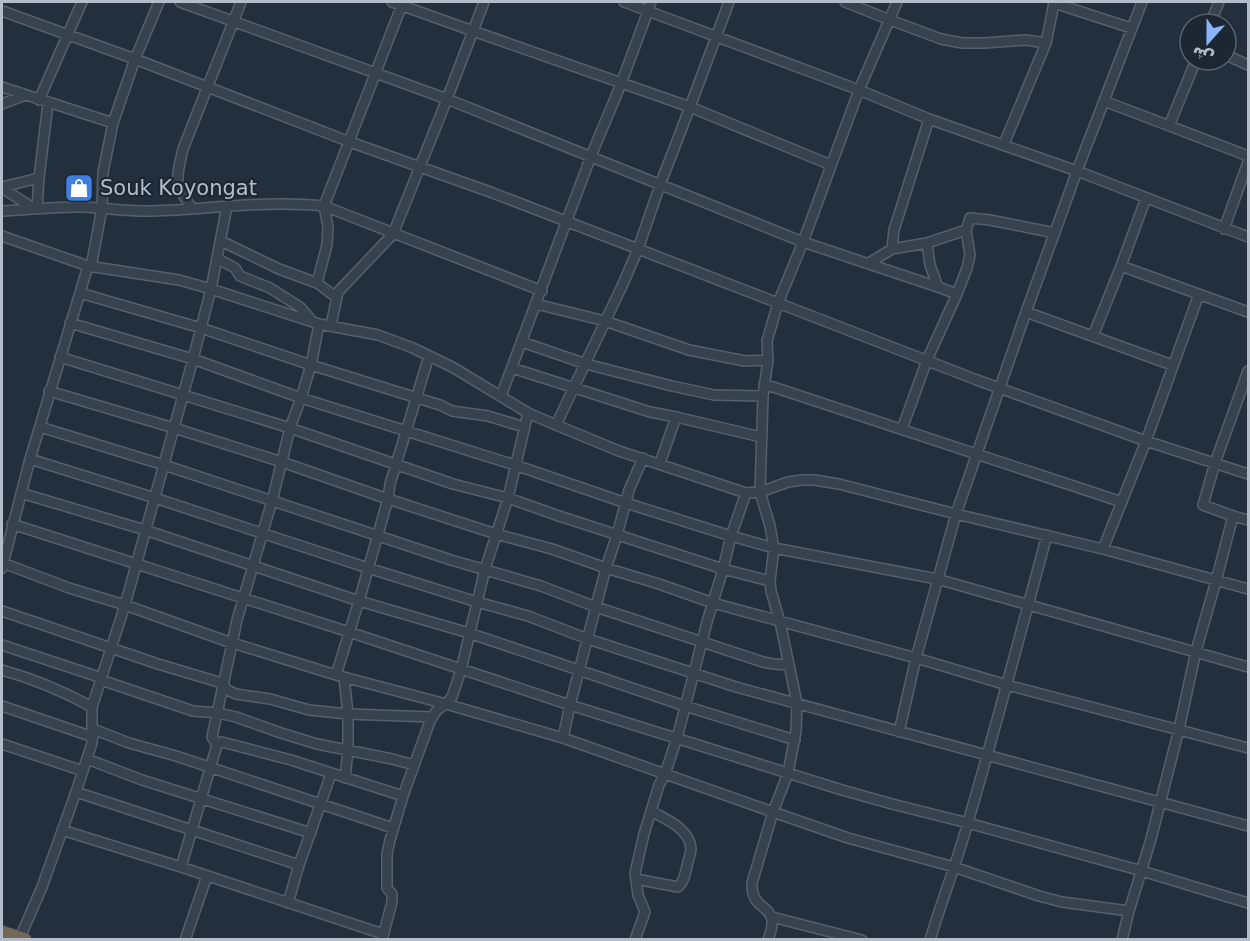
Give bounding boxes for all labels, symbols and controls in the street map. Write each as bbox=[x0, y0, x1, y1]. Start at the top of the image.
north arrow bbox=[1178, 12, 1238, 72]
text: ش bbox=[1189, 43, 1217, 68]
shop icon: Souk Koyongat bbox=[63, 172, 95, 204]
place label: Souk Koyongat bbox=[100, 176, 257, 200]

